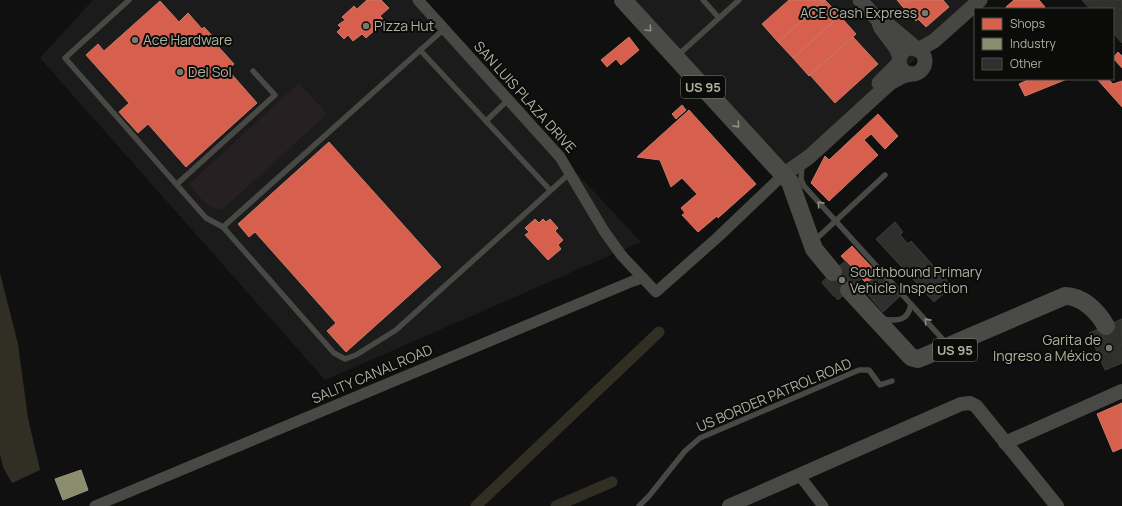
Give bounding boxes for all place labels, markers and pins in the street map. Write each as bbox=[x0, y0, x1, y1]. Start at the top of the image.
place label: ACE Cash Express bbox=[800, 3, 917, 22]
marker: ACE Cash Express bbox=[920, 8, 930, 18]
place label: Pizza Hut bbox=[374, 16, 435, 35]
marker: Pizza Hut bbox=[361, 21, 371, 31]
place label: Ace Hardware bbox=[143, 30, 232, 49]
marker: Ace Hardware bbox=[130, 35, 140, 45]
place label: Del Sol bbox=[188, 62, 232, 81]
marker: Del Sol bbox=[175, 67, 185, 77]
place label: Southbound Primary Vehicle Inspection bbox=[850, 262, 983, 297]
marker: Southbound Primary Vehicle Inspection bbox=[837, 275, 847, 285]
place label: Garita de Ingreso a México bbox=[993, 330, 1101, 365]
marker: Garita de Ingreso a México bbox=[1104, 343, 1114, 353]

